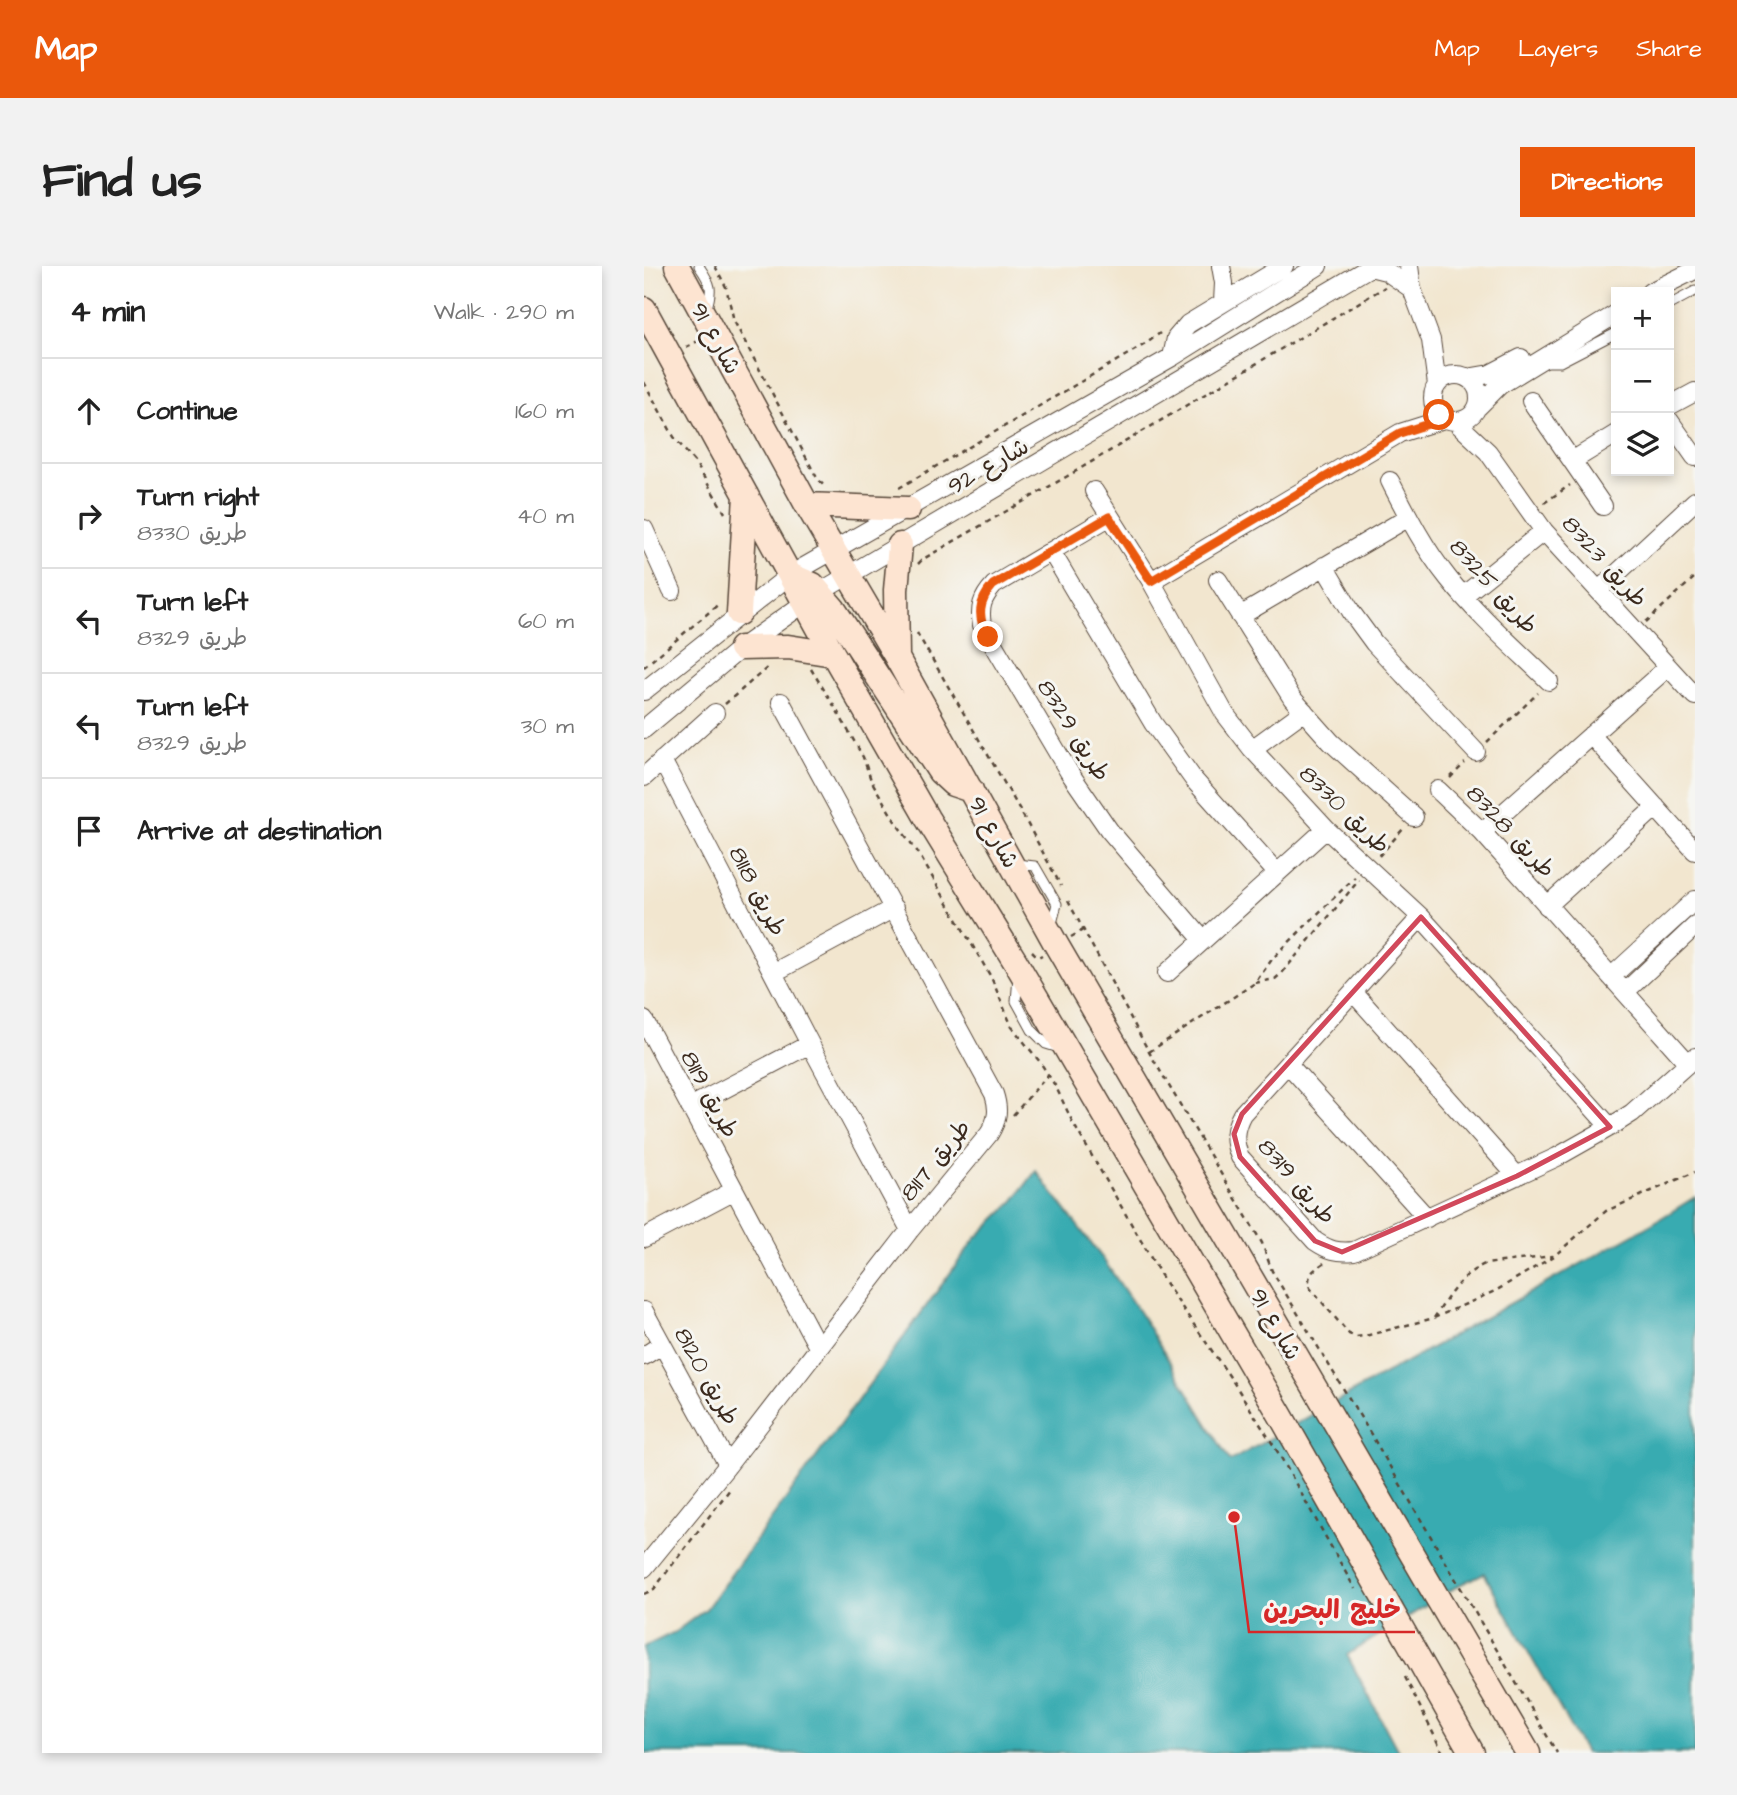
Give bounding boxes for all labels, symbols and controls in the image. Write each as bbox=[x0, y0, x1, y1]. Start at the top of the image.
text: Map bbox=[35, 26, 97, 72]
text: Map bbox=[1435, 32, 1480, 66]
text: Layers bbox=[1518, 32, 1598, 66]
text: Share bbox=[1636, 32, 1702, 66]
button: Directions bbox=[1520, 147, 1695, 217]
text: Find us bbox=[42, 148, 202, 216]
map controls bbox=[1611, 287, 1674, 476]
button: + bbox=[1611, 287, 1674, 350]
text: 4 min bbox=[70, 291, 145, 333]
text: Walk · 290 m bbox=[433, 296, 574, 328]
street label: شارع 91 bbox=[681, 296, 749, 381]
button: − bbox=[1611, 350, 1674, 413]
icon: ahead bbox=[70, 392, 108, 430]
text: Continue bbox=[137, 393, 238, 429]
text: 160 m bbox=[515, 395, 574, 427]
route start bbox=[1423, 399, 1454, 430]
button: layers bbox=[1611, 413, 1674, 476]
street label: شارع 92 bbox=[941, 430, 1036, 504]
text: Turn right bbox=[137, 479, 259, 515]
icon: right bbox=[70, 497, 108, 535]
text: 40 m bbox=[517, 500, 574, 532]
street label: طريق 8323 bbox=[1554, 508, 1655, 615]
text: طريق 8330 bbox=[137, 517, 247, 549]
street label: طريق 8325 bbox=[1441, 531, 1546, 642]
text: Turn left bbox=[137, 584, 248, 620]
icon: left bbox=[70, 602, 108, 640]
text: 60 m bbox=[518, 605, 574, 637]
route end bbox=[972, 621, 1003, 652]
text: طريق 8329 bbox=[137, 622, 247, 654]
street label: طريق 8329 bbox=[1028, 673, 1118, 788]
text: Turn left bbox=[137, 689, 248, 725]
icon: left bbox=[70, 707, 108, 745]
text: 30 m bbox=[521, 710, 574, 742]
text: طريق 8329 bbox=[137, 727, 247, 759]
street label: طريق 8330 bbox=[1291, 757, 1398, 862]
street label: طريق 8328 bbox=[1458, 777, 1563, 886]
street label: شارع 91 bbox=[959, 790, 1027, 875]
icon: arrive bbox=[70, 812, 108, 850]
text: Arrive at destination bbox=[137, 813, 382, 849]
street label: طريق 8118 bbox=[720, 840, 794, 943]
street label: طريق 8119 bbox=[672, 1044, 747, 1145]
street label: طريق 8117 bbox=[892, 1112, 979, 1209]
street label: طريق 8319 bbox=[1249, 1131, 1343, 1232]
street label: شارع 91 bbox=[1241, 1282, 1309, 1367]
street label: طريق 8120 bbox=[665, 1321, 747, 1432]
callout: خليج البحرين bbox=[1249, 1585, 1415, 1632]
text: خليج البحرين bbox=[1263, 1592, 1401, 1628]

